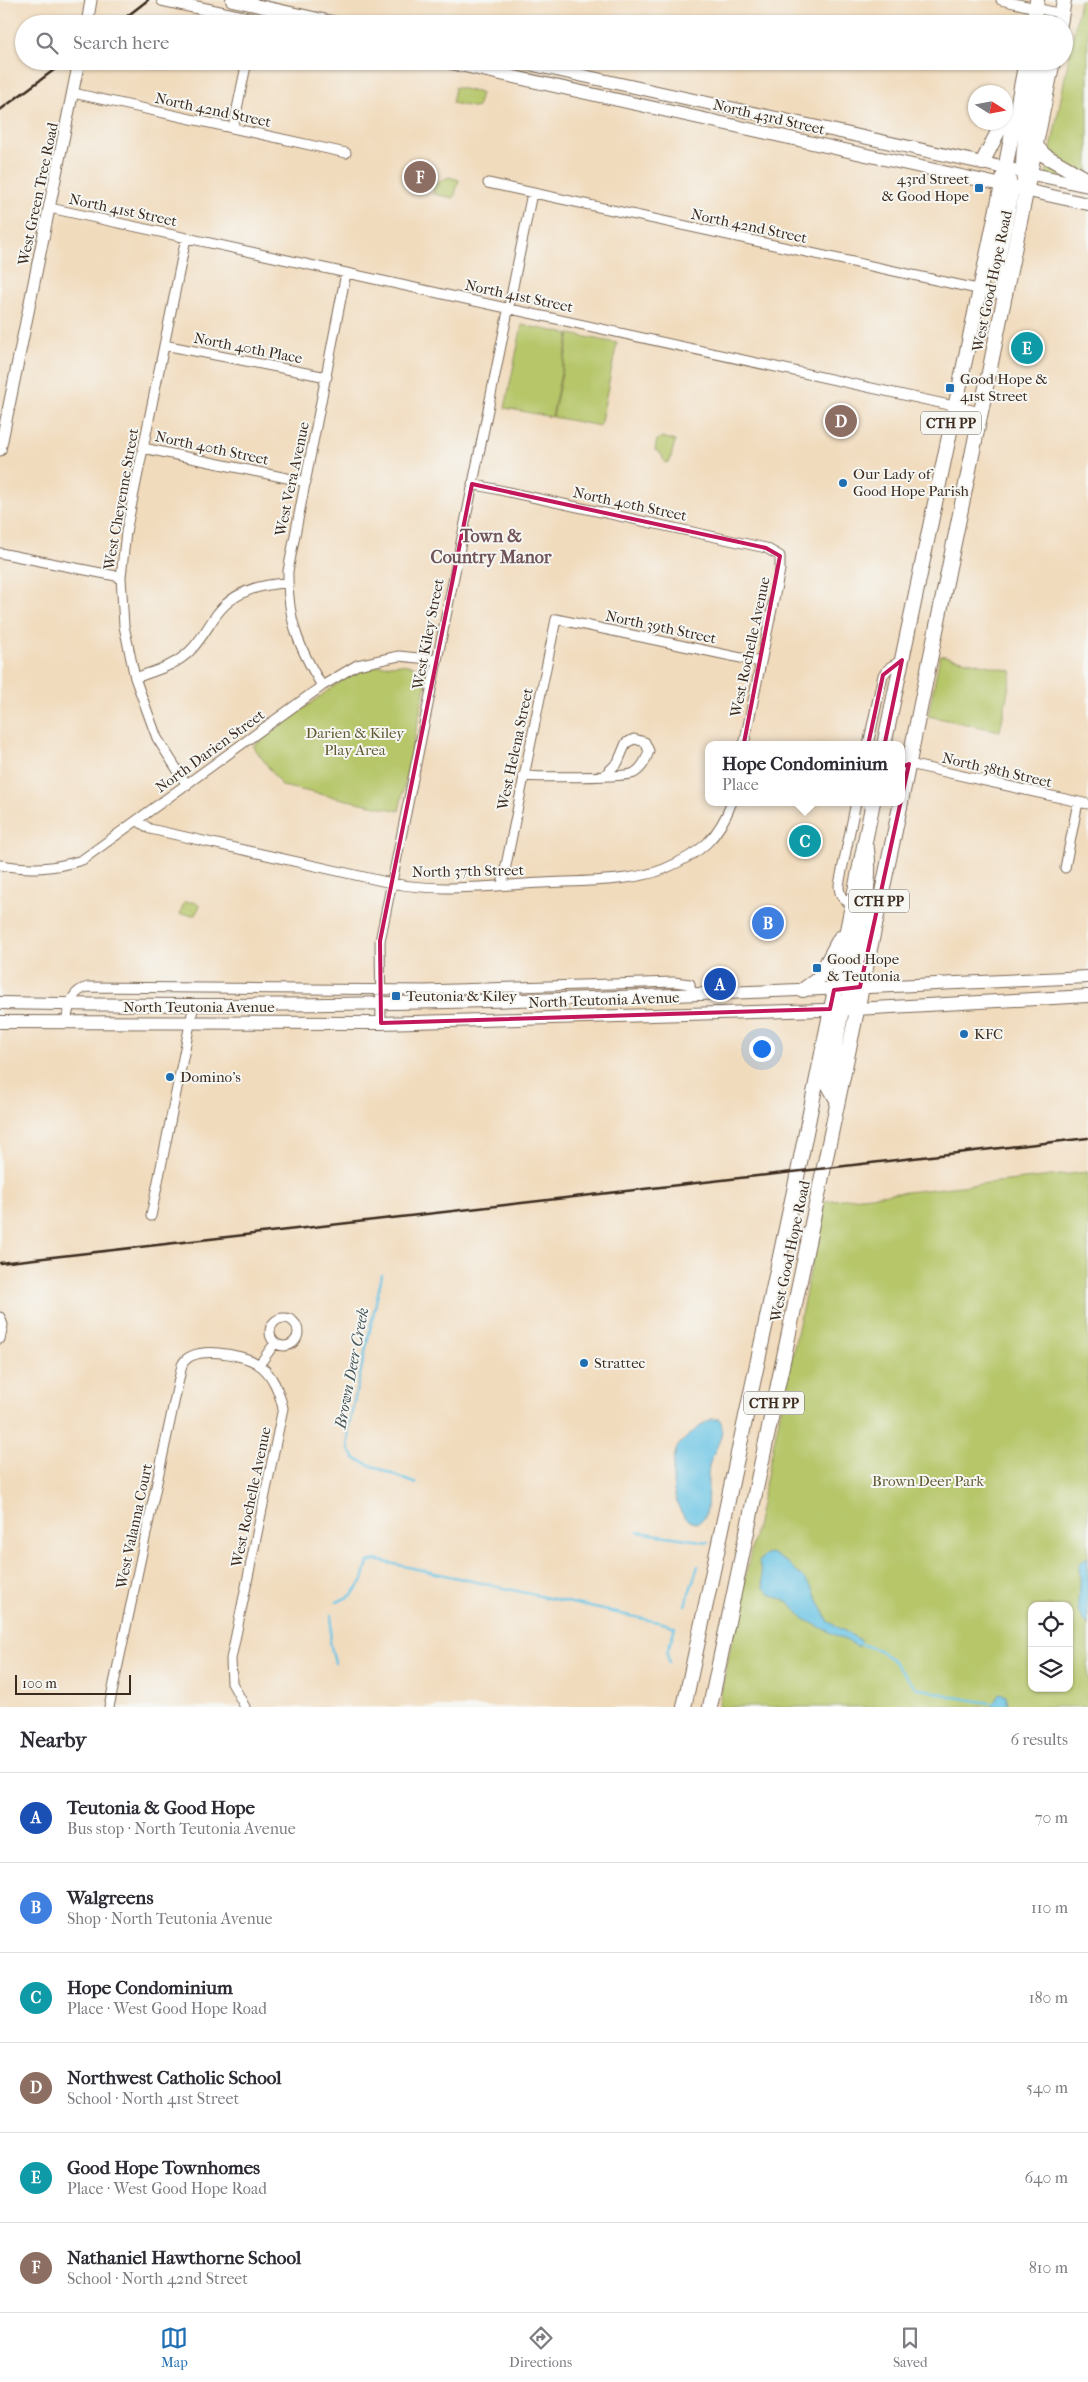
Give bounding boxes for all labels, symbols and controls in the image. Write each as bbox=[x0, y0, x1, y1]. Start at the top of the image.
search box bbox=[15, 15, 1073, 70]
icon: search bbox=[33, 29, 61, 57]
text: Search here bbox=[73, 32, 169, 54]
north arrow bbox=[968, 85, 1013, 130]
street label: North 42nd Street bbox=[153, 89, 273, 131]
street label: North 43rd Street bbox=[711, 95, 827, 139]
street label: West Green Tree Road bbox=[14, 120, 62, 268]
pin: F bbox=[404, 158, 436, 196]
place label: 43rd Street & Good Hope bbox=[881, 170, 970, 205]
marker: 43rd Street & Good Hope bbox=[973, 182, 985, 194]
street label: North 41st Street bbox=[67, 190, 179, 230]
street label: North 42nd Street bbox=[689, 205, 809, 247]
street label: West Good Hope Road bbox=[968, 208, 1016, 354]
street label: North 41st Street bbox=[463, 276, 575, 316]
street label: North 40th Place bbox=[192, 329, 304, 367]
pin: E bbox=[1011, 329, 1043, 367]
place label: Good Hope & 41st Street bbox=[960, 370, 1048, 405]
marker: Good Hope & 41st Street bbox=[944, 382, 956, 394]
pin: D bbox=[825, 402, 857, 440]
road number: CTH PP bbox=[921, 412, 981, 434]
street label: West Vera Avenue bbox=[271, 420, 313, 539]
street label: West Cheyenne Street bbox=[99, 426, 142, 572]
street label: North 40th Street bbox=[154, 427, 271, 469]
place label: Our Lady of Good Hope Parish bbox=[853, 465, 969, 500]
marker: Our Lady of Good Hope Parish bbox=[837, 477, 849, 489]
street label: North 40th Street bbox=[572, 483, 689, 525]
district label: Town & Country Manor bbox=[431, 526, 552, 568]
street label: West Rochelle Avenue bbox=[726, 575, 774, 720]
street label: West Kiley Street bbox=[408, 576, 448, 692]
street label: North 39th Street bbox=[604, 606, 719, 648]
street label: West Helena Street bbox=[493, 686, 537, 813]
street label: North Darien Street bbox=[152, 705, 268, 797]
park label: Darien & Kiley Play Area bbox=[306, 724, 405, 759]
popup bbox=[705, 741, 905, 806]
street label: North 38th Street bbox=[940, 749, 1054, 792]
text: Hope Condominium bbox=[722, 753, 888, 775]
text: Place bbox=[722, 775, 759, 794]
pin: C bbox=[789, 822, 821, 860]
street label: North 37th Street bbox=[412, 861, 525, 881]
road number: CTH PP bbox=[849, 889, 909, 912]
pin: B bbox=[752, 904, 784, 942]
place label: Good Hope & Teutonia bbox=[827, 950, 901, 985]
marker: Good Hope & Teutonia bbox=[811, 962, 823, 974]
pin: A bbox=[704, 965, 736, 1003]
place label: Teutonia & Kiley bbox=[406, 987, 518, 1005]
street label: North Teutonia Avenue bbox=[528, 988, 680, 1012]
marker: Teutonia & Kiley bbox=[390, 990, 402, 1002]
street label: North Teutonia Avenue bbox=[123, 998, 275, 1016]
place label: KFC bbox=[974, 1025, 1003, 1043]
marker: KFC bbox=[958, 1028, 970, 1040]
your location bbox=[749, 1036, 775, 1062]
place label: Domino's bbox=[180, 1068, 241, 1086]
marker: Domino's bbox=[164, 1071, 176, 1083]
street label: West Good Hope Road bbox=[766, 1178, 814, 1324]
water label: Brown Deer Creek bbox=[330, 1306, 373, 1431]
place label: Strattec bbox=[594, 1354, 646, 1372]
marker: Strattec bbox=[578, 1357, 590, 1369]
road number: CTH PP bbox=[744, 1392, 804, 1415]
street label: West Rochelle Avenue bbox=[227, 1425, 275, 1570]
street label: West Valanna Court bbox=[112, 1461, 156, 1591]
park label: Brown Deer Park bbox=[872, 1472, 984, 1490]
map controls bbox=[1028, 1602, 1073, 1692]
button: locate bbox=[1028, 1602, 1073, 1647]
button: layers bbox=[1028, 1647, 1073, 1692]
scale bar bbox=[15, 1672, 131, 1695]
text: 100 m bbox=[22, 1675, 57, 1692]
text: Nearby bbox=[20, 1728, 86, 1752]
text: 6 results bbox=[1010, 1730, 1068, 1749]
text: Teutonia & Good Hope bbox=[67, 1797, 255, 1819]
text: A bbox=[31, 1808, 41, 1827]
text: 70 m bbox=[1035, 1808, 1068, 1827]
text: Bus stop · North Teutonia Avenue bbox=[67, 1819, 296, 1838]
text: Walgreens bbox=[67, 1887, 153, 1909]
text: B bbox=[31, 1898, 41, 1917]
text: 110 m bbox=[1031, 1898, 1068, 1917]
text: Shop · North Teutonia Avenue bbox=[67, 1909, 272, 1928]
text: Hope Condominium bbox=[67, 1977, 233, 1999]
text: C bbox=[31, 1988, 41, 2007]
text: 180 m bbox=[1029, 1988, 1068, 2007]
text: Place · West Good Hope Road bbox=[67, 1999, 267, 2018]
text: Northwest Catholic School bbox=[67, 2067, 282, 2089]
text: D bbox=[30, 2078, 42, 2097]
text: 540 m bbox=[1026, 2078, 1068, 2097]
text: School · North 41st Street bbox=[67, 2089, 239, 2108]
text: Good Hope Townhomes bbox=[67, 2157, 260, 2179]
text: E bbox=[31, 2168, 41, 2187]
text: 640 m bbox=[1024, 2168, 1068, 2187]
text: Place · West Good Hope Road bbox=[67, 2179, 267, 2198]
text: Nathaniel Hawthorne School bbox=[67, 2247, 301, 2269]
text: F bbox=[32, 2258, 40, 2277]
text: 810 m bbox=[1029, 2258, 1068, 2277]
text: School · North 42nd Street bbox=[67, 2269, 248, 2288]
tab: Map bbox=[160, 2324, 188, 2371]
tab: Directions bbox=[509, 2324, 572, 2371]
tab: Saved bbox=[893, 2324, 928, 2371]

